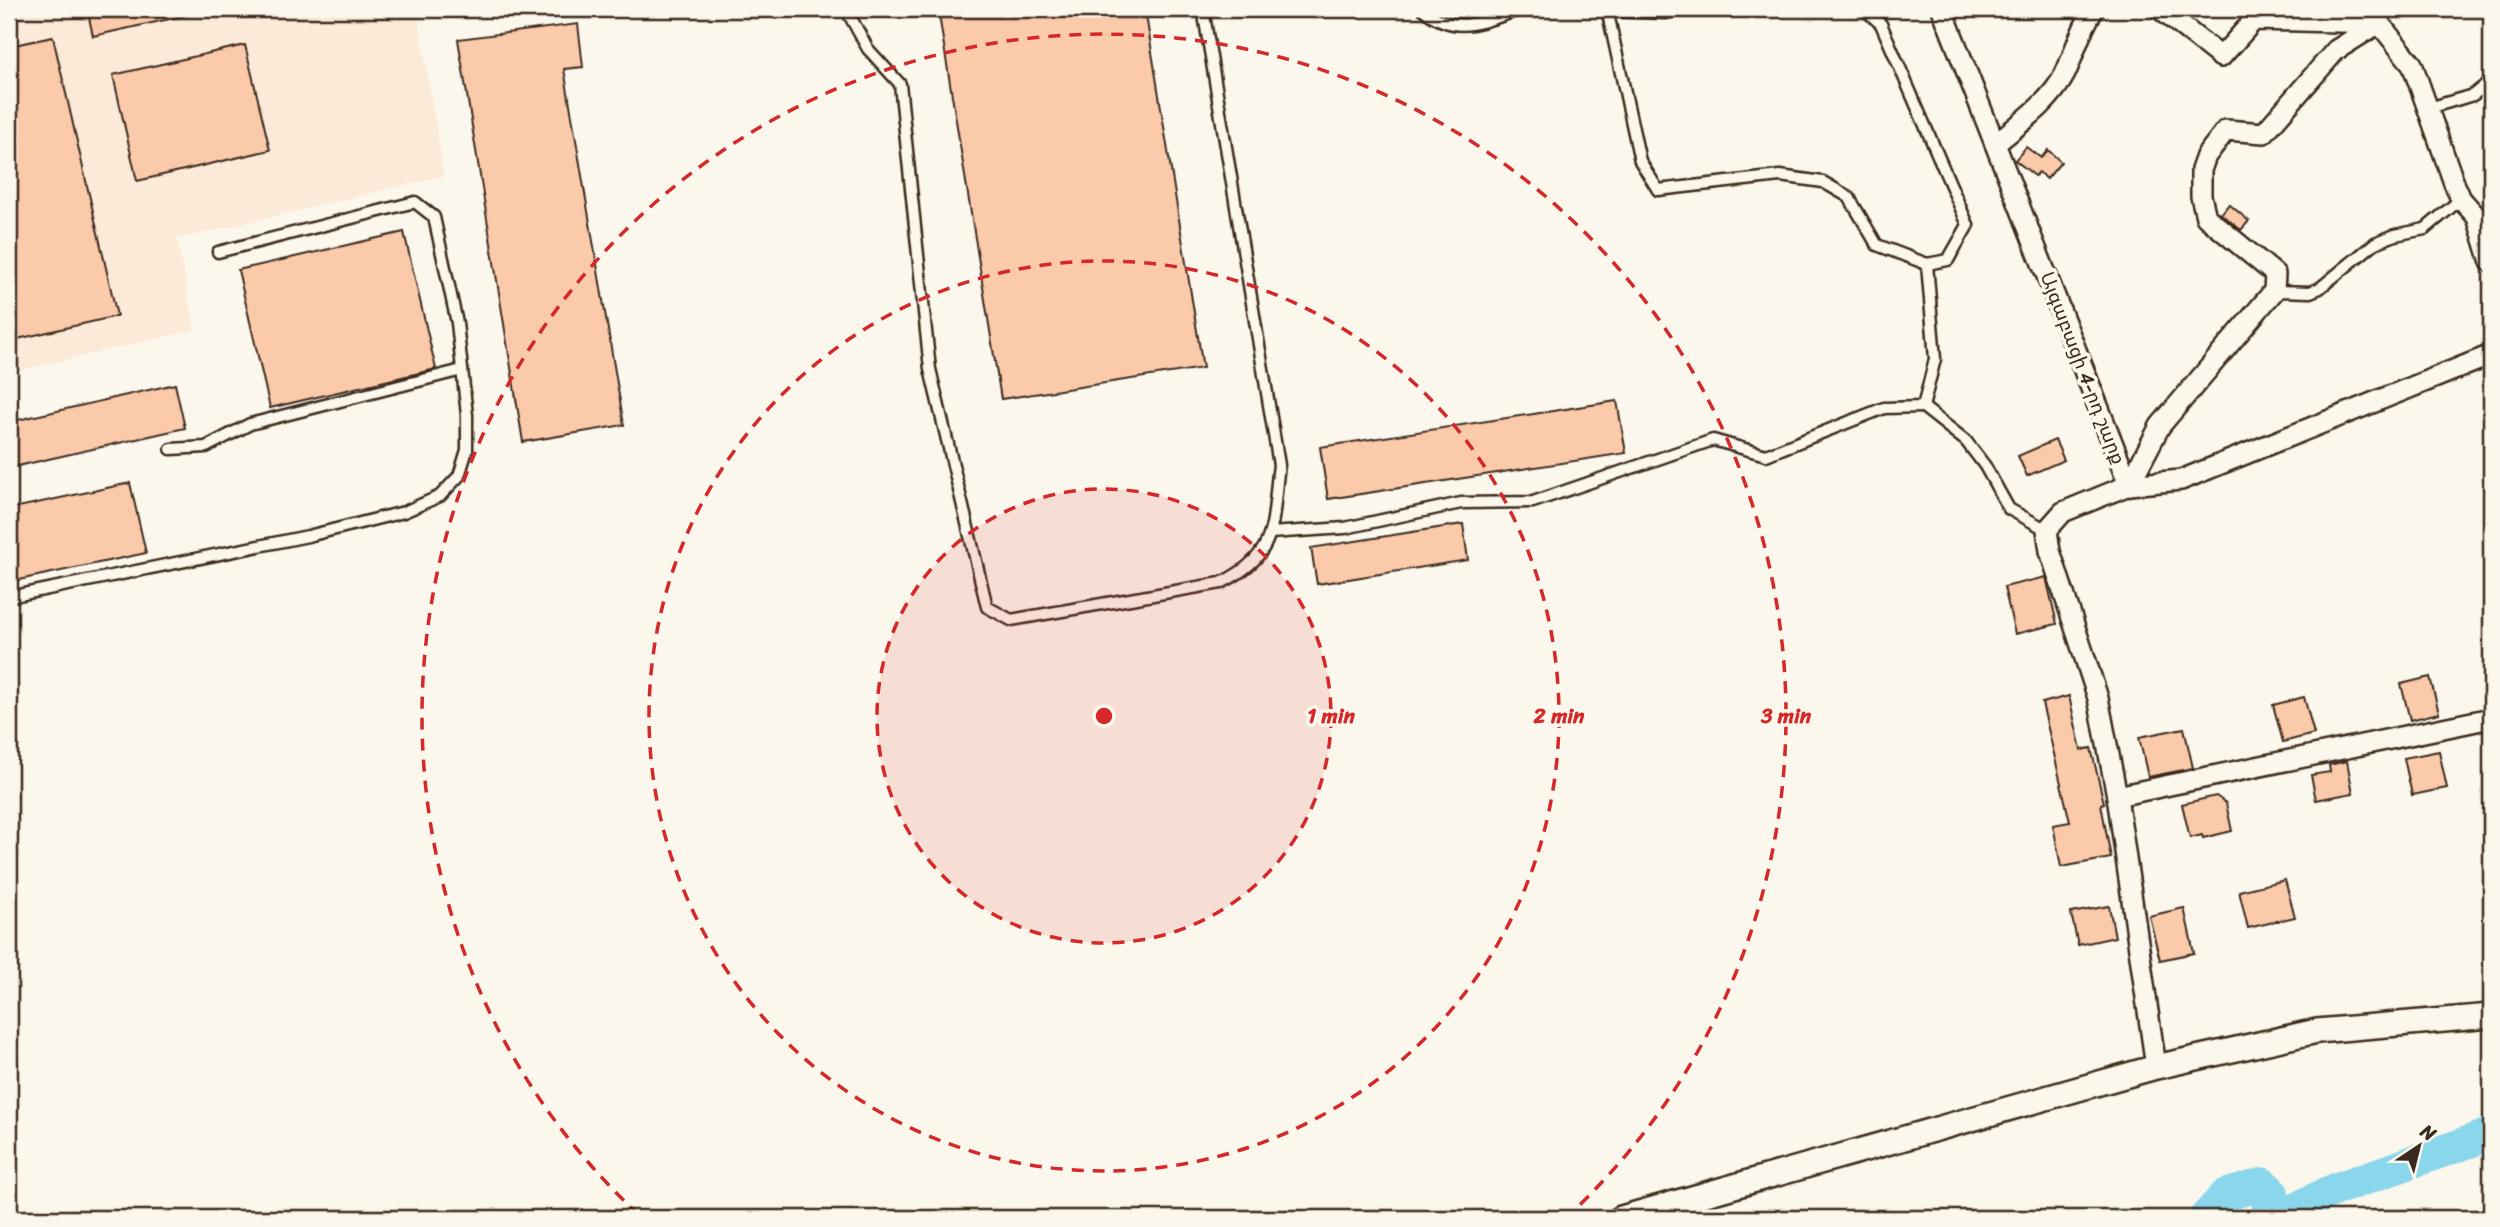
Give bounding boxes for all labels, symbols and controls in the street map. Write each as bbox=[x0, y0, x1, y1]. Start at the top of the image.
street label: Այգաբացի 4-րդ շարք bbox=[2031, 267, 2135, 469]
text: 1 min bbox=[1307, 697, 1356, 735]
text: 2 min bbox=[1533, 697, 1585, 735]
text: 3 min bbox=[1760, 697, 1812, 735]
centre of rings bbox=[1092, 704, 1116, 728]
north arrow bbox=[2384, 1112, 2454, 1182]
text: N bbox=[2413, 1115, 2444, 1150]

